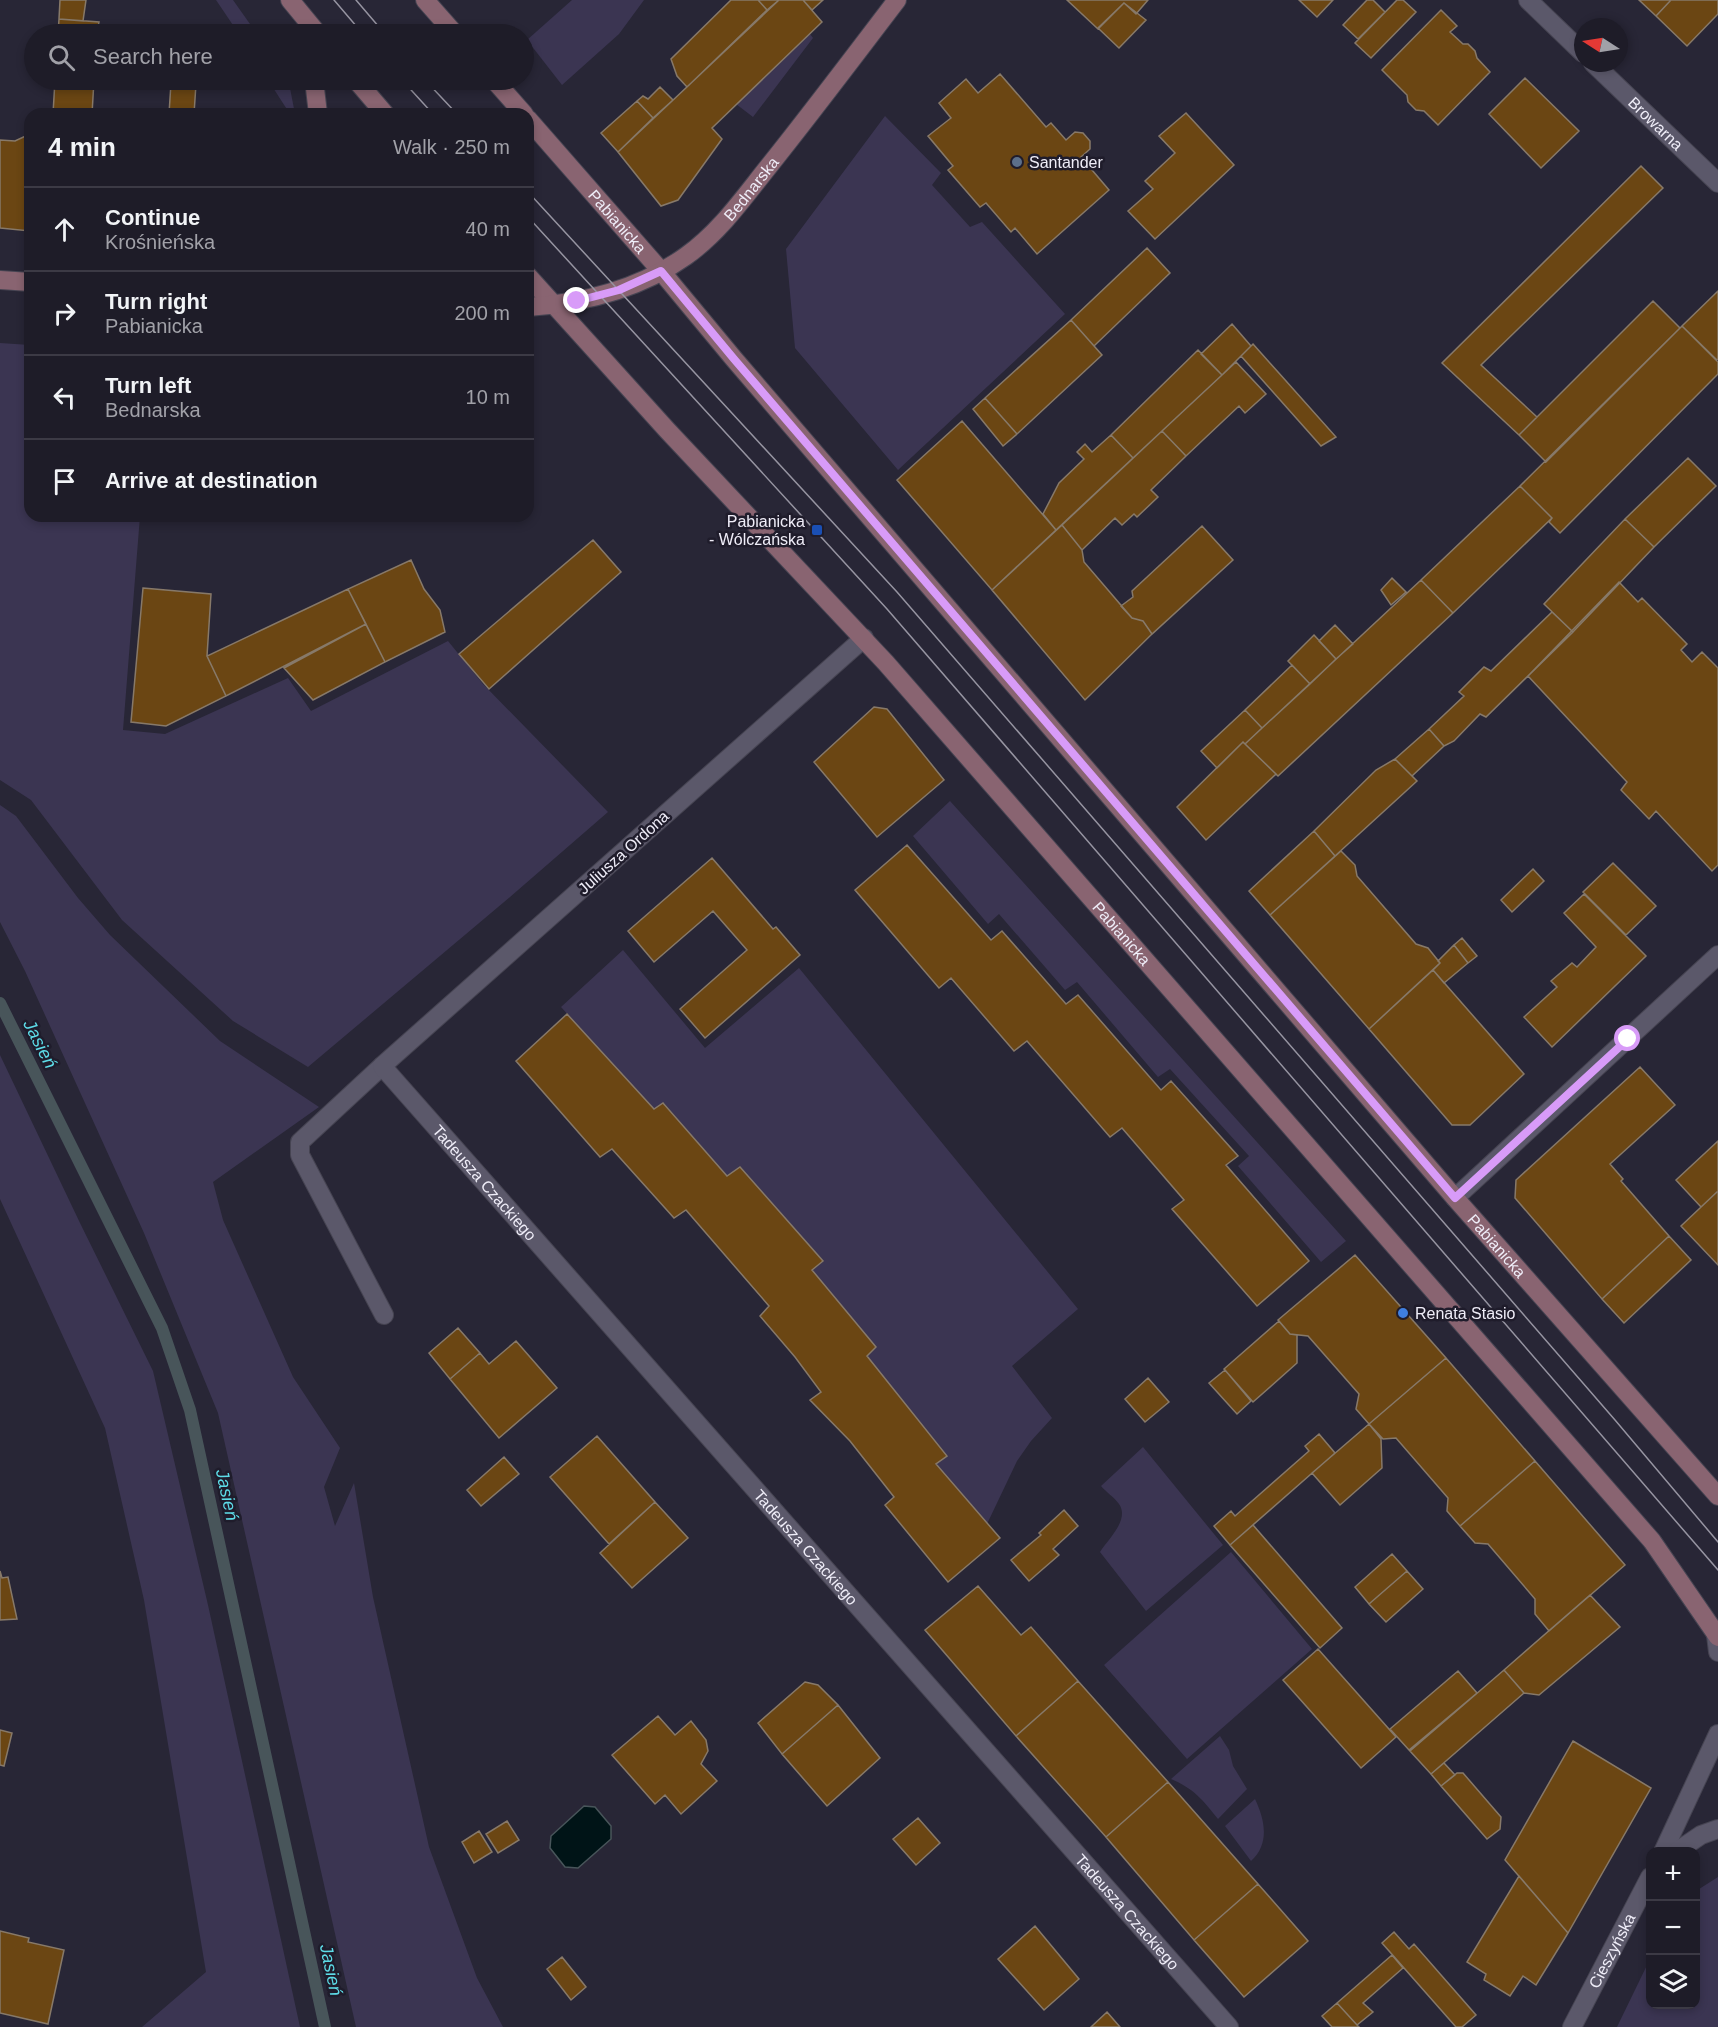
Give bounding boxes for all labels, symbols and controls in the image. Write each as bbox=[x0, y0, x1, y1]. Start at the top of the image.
north arrow bbox=[1574, 18, 1628, 72]
search box bbox=[24, 24, 534, 90]
icon: search bbox=[45, 41, 78, 74]
text: Search here bbox=[93, 44, 213, 69]
street label: Browarna bbox=[1625, 94, 1686, 154]
text: 4 min bbox=[48, 132, 116, 162]
text: Walk · 250 m bbox=[393, 136, 510, 158]
street label: Bednarska bbox=[721, 154, 782, 224]
place label: Santander bbox=[1029, 154, 1104, 171]
marker: Santander bbox=[1010, 155, 1024, 169]
street label: Pabianicka bbox=[585, 187, 649, 257]
text: Continue bbox=[105, 205, 200, 230]
icon: ahead bbox=[48, 213, 81, 246]
text: 40 m bbox=[466, 218, 510, 240]
text: Krośnieńska bbox=[105, 231, 215, 253]
route end bbox=[563, 287, 589, 313]
text: Turn right bbox=[105, 289, 207, 314]
icon: right bbox=[48, 297, 81, 330]
text: 200 m bbox=[454, 302, 510, 324]
text: Pabianicka bbox=[105, 315, 203, 337]
text: Turn left bbox=[105, 373, 191, 398]
icon: left bbox=[48, 381, 81, 414]
text: 10 m bbox=[466, 386, 510, 408]
text: Bednarska bbox=[105, 399, 201, 421]
icon: arrive bbox=[48, 465, 81, 498]
text: Arrive at destination bbox=[105, 468, 318, 493]
place label: Pabianicka - Wólczańska bbox=[709, 513, 805, 548]
marker: Pabianicka - Wólczańska bbox=[810, 523, 824, 537]
street label: Juliusza Ordona bbox=[575, 807, 672, 897]
street label: Pabianicka bbox=[1089, 899, 1154, 969]
water label: Jasień bbox=[19, 1015, 61, 1072]
route start bbox=[1614, 1025, 1640, 1051]
street label: Tadeusza Czackiego bbox=[429, 1122, 540, 1244]
street label: Pabianicka bbox=[1464, 1211, 1529, 1281]
place label: Renata Stasio bbox=[1415, 1305, 1516, 1322]
marker: Renata Stasio bbox=[1396, 1306, 1410, 1320]
water label: Jasień bbox=[212, 1466, 242, 1523]
street label: Tadeusza Czackiego bbox=[751, 1486, 861, 1609]
map controls bbox=[1646, 1847, 1700, 2009]
button: + bbox=[1646, 1847, 1700, 1901]
street label: Tadeusza Czackiego bbox=[1072, 1851, 1182, 1973]
button: − bbox=[1646, 1901, 1700, 1955]
street label: Cieszyńska bbox=[1586, 1911, 1639, 1991]
water label: Jasień bbox=[316, 1941, 346, 1998]
button: layers bbox=[1646, 1955, 1700, 2009]

